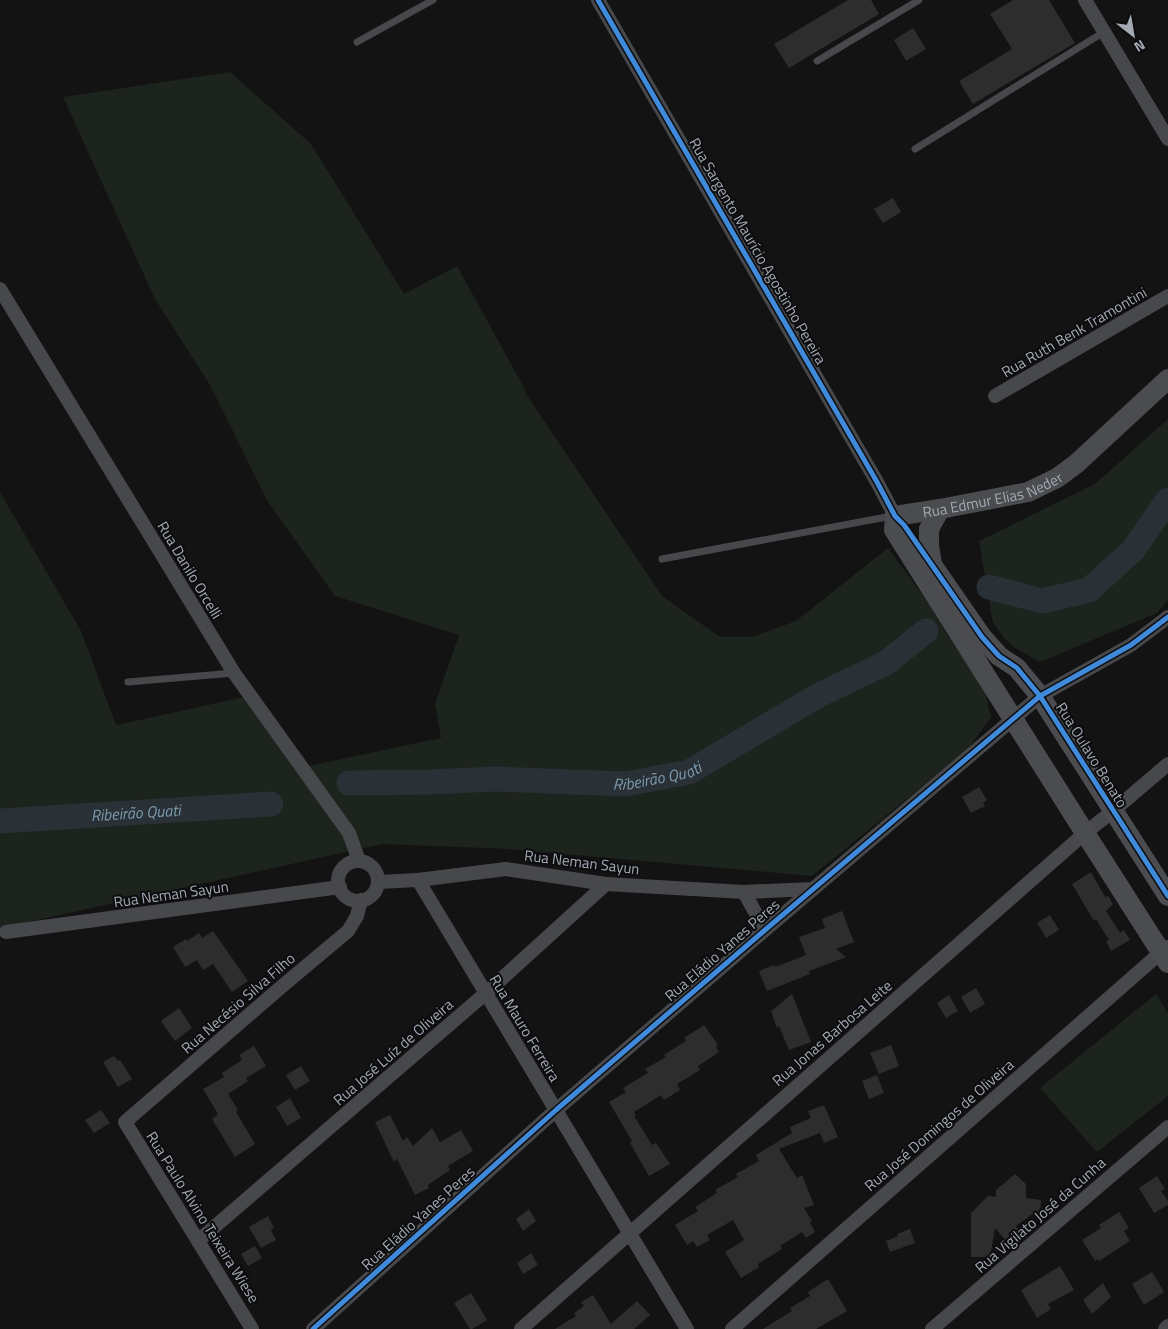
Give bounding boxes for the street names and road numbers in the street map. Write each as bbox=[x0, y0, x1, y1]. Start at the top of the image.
street label: Rua Sargento Maurício Agostinho Pereira bbox=[683, 133, 833, 369]
street label: Rua Ruth Benk Tramontini bbox=[997, 281, 1151, 383]
street label: Rua Edmur Elias Neder bbox=[921, 466, 1068, 523]
street label: Rua Danilo Orcelli bbox=[152, 517, 228, 623]
street label: Rua Oulavo Benato bbox=[1050, 698, 1134, 812]
street label: Rua Neman Sayun bbox=[523, 844, 641, 880]
street label: Rua Neman Sayun bbox=[112, 875, 230, 913]
street label: Rua Eládio Yanes Peres bbox=[659, 893, 785, 1007]
street label: Rua Necésio Silva Filho bbox=[176, 947, 300, 1059]
street label: Rua Mauro Ferreira bbox=[484, 970, 566, 1086]
street label: Rua Jonas Barbosa Leite bbox=[767, 974, 897, 1092]
street label: Rua José Luíz de Oliveira bbox=[328, 993, 458, 1111]
street label: Rua José Domingos de Oliveira bbox=[859, 1053, 1019, 1196]
street label: Rua Paulo Alvino Teixeira Wiese bbox=[141, 1127, 265, 1307]
street label: Rua Vigilato José da Cunha bbox=[970, 1151, 1111, 1278]
street label: Rua Eládio Yanes Peres bbox=[356, 1161, 480, 1275]

